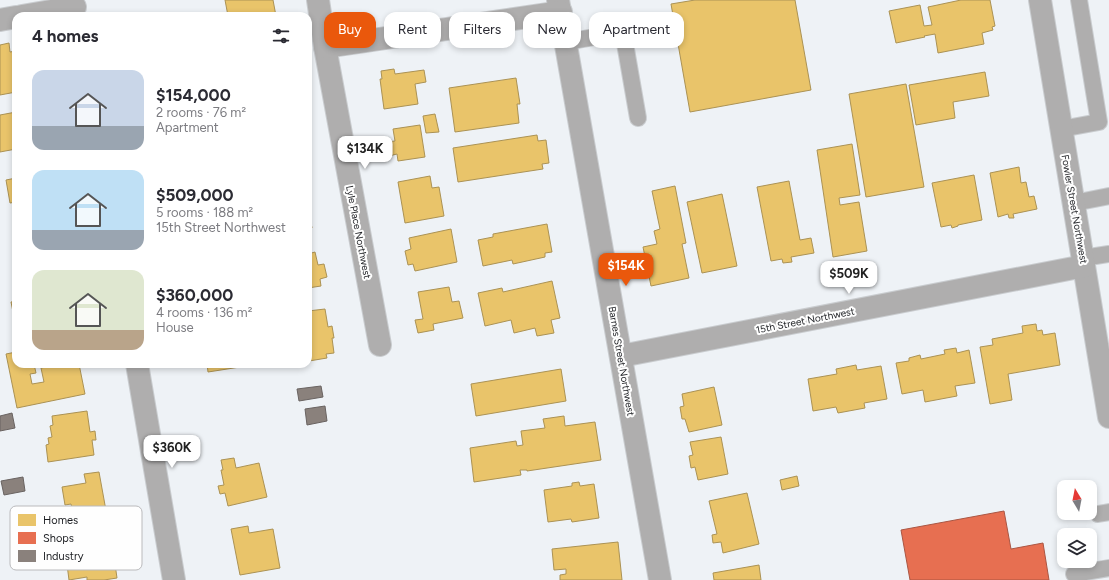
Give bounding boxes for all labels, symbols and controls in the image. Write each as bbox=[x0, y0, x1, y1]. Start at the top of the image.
chip: Buy bbox=[324, 12, 376, 48]
chip: Rent bbox=[384, 12, 441, 48]
chip: Filters bbox=[449, 12, 515, 48]
chip: New bbox=[523, 12, 581, 48]
chip: Apartment bbox=[589, 12, 684, 48]
icon: filters bbox=[270, 25, 292, 47]
text: 4 homes bbox=[32, 26, 99, 46]
text: $154,000 bbox=[156, 85, 231, 105]
icon: home bbox=[64, 86, 112, 134]
text: 2 rooms · 76 m² bbox=[156, 105, 246, 120]
text: Apartment bbox=[156, 120, 219, 135]
pin: $134K bbox=[337, 136, 393, 170]
text: $134K bbox=[347, 141, 383, 156]
street label: Fowler Street Northwest bbox=[1058, 153, 1091, 265]
street label: Lyle Place Northwest bbox=[343, 184, 374, 280]
text: $509,000 bbox=[156, 185, 234, 205]
icon: home bbox=[64, 186, 112, 234]
text: 5 rooms · 188 m² bbox=[156, 205, 253, 220]
text: 15th Street Northwest bbox=[156, 220, 286, 235]
pin: $154K bbox=[598, 253, 654, 287]
text: $154K bbox=[607, 258, 645, 273]
pin: $509K bbox=[821, 261, 877, 295]
text: $509K bbox=[829, 266, 869, 281]
text: $360,000 bbox=[156, 285, 233, 305]
icon: home bbox=[64, 286, 112, 334]
text: 4 rooms · 136 m² bbox=[156, 305, 252, 320]
street label: Barnes Street Northwest bbox=[605, 305, 638, 417]
street label: 15th Street Northwest bbox=[755, 305, 856, 336]
text: House bbox=[156, 320, 194, 335]
pin: $360K bbox=[144, 435, 200, 469]
text: $360K bbox=[152, 440, 192, 455]
north arrow bbox=[1057, 480, 1097, 520]
map controls bbox=[1057, 480, 1097, 568]
legend bbox=[10, 506, 142, 570]
text: Homes bbox=[43, 514, 78, 527]
button: layers bbox=[1057, 528, 1097, 568]
text: Shops bbox=[43, 532, 74, 545]
text: Industry bbox=[43, 550, 84, 563]

